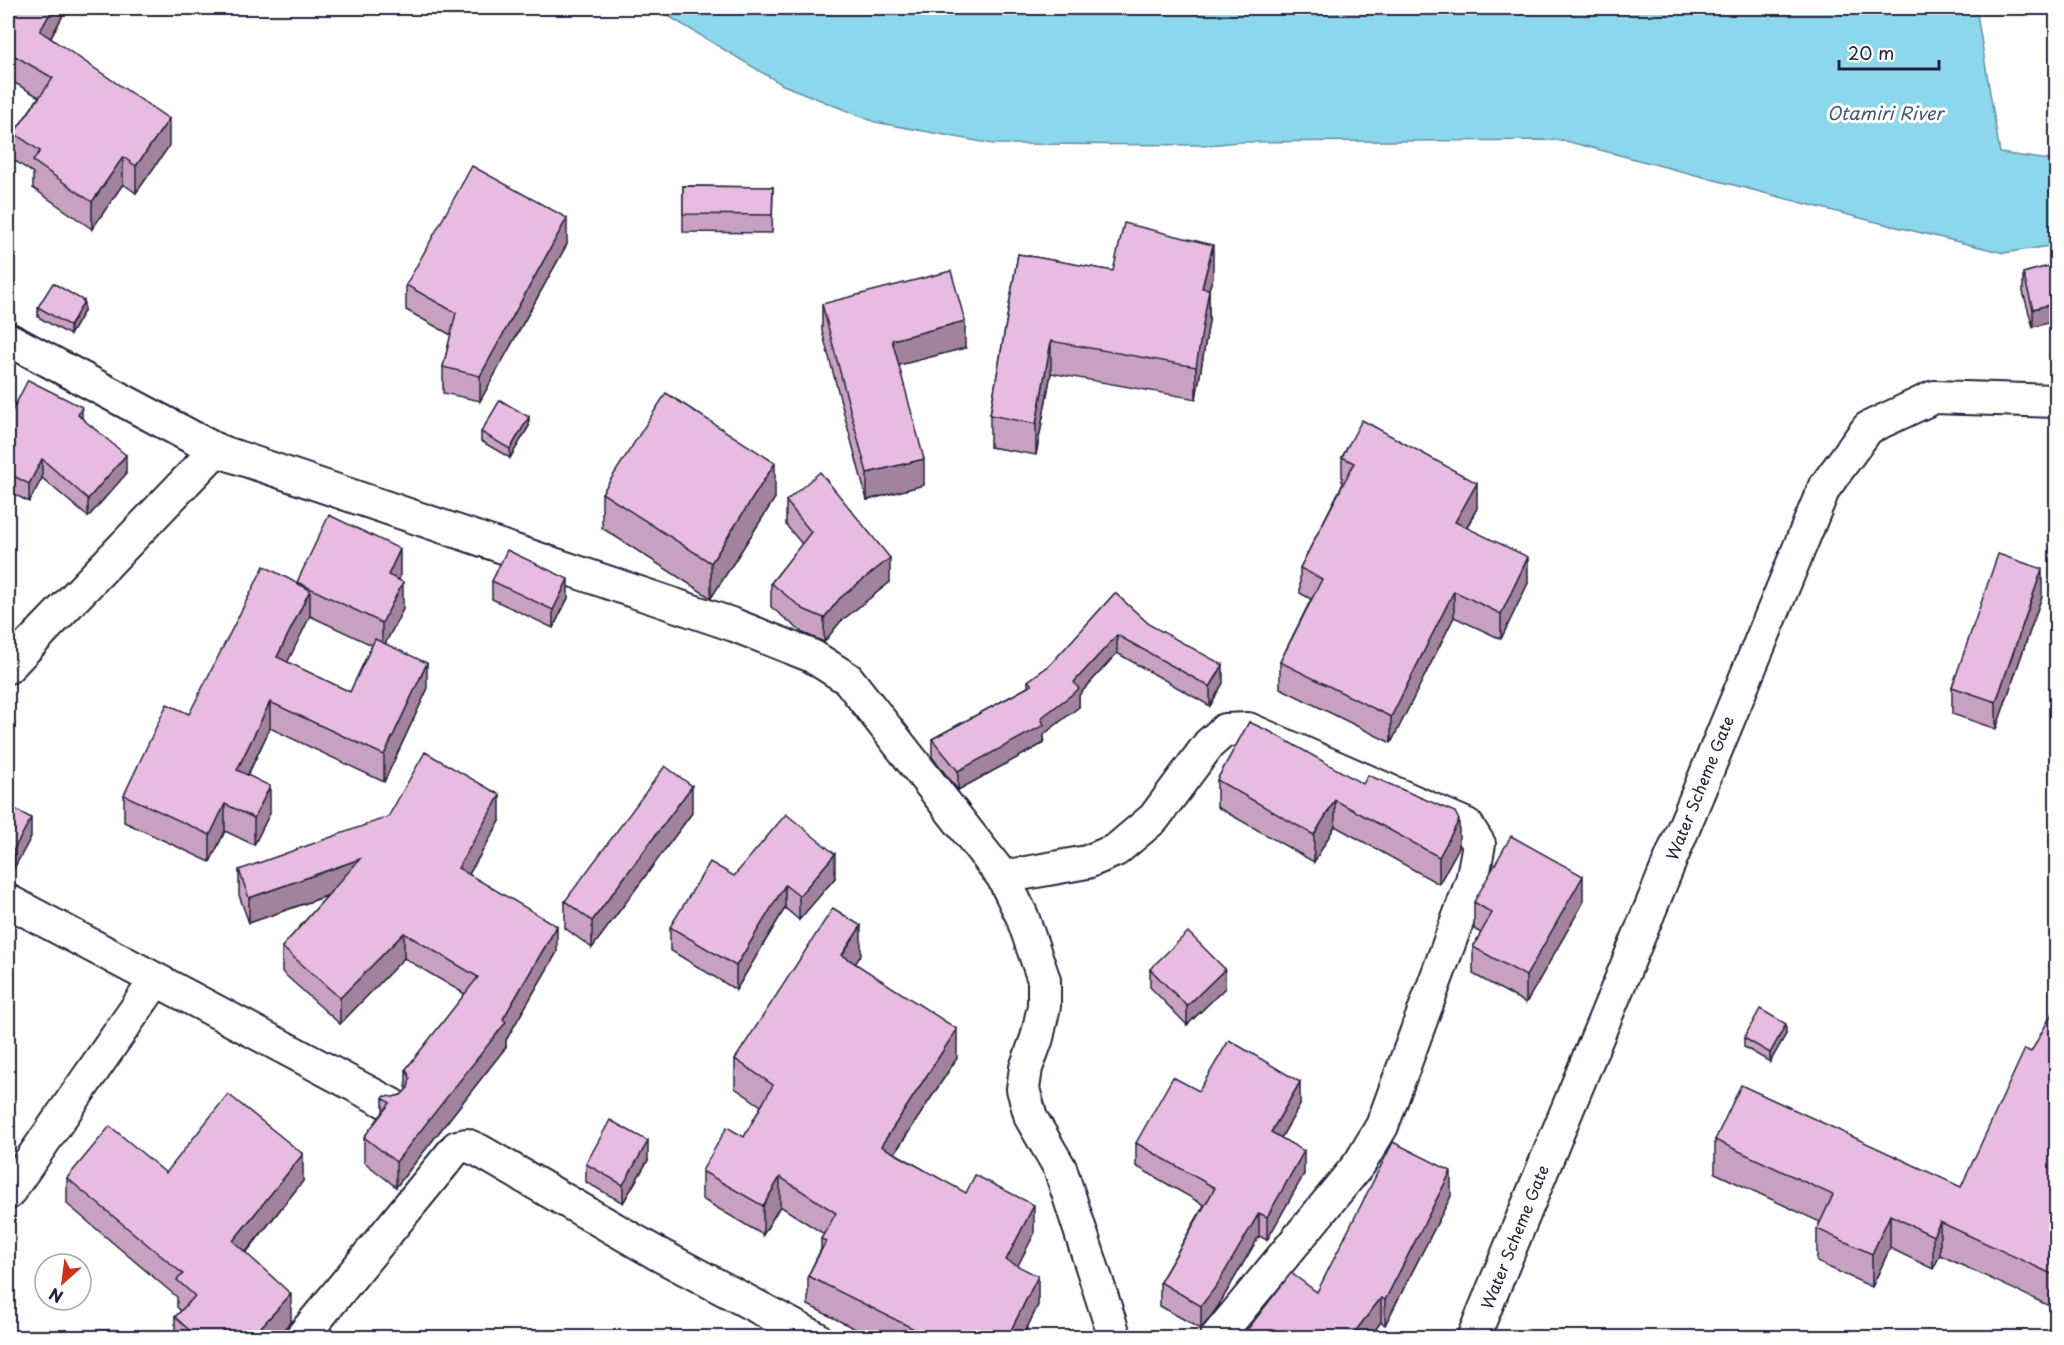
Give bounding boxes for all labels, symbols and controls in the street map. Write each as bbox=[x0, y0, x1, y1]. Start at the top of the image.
scale bar bbox=[1839, 33, 1940, 71]
text: 20 m bbox=[1848, 39, 1894, 66]
water label: Otamiri River bbox=[1827, 99, 1945, 126]
street label: Water Scheme Gate bbox=[1659, 712, 1739, 863]
street label: Water Scheme Gate bbox=[1474, 1161, 1554, 1312]
north arrow bbox=[33, 1252, 93, 1312]
text: N bbox=[44, 1283, 67, 1310]

